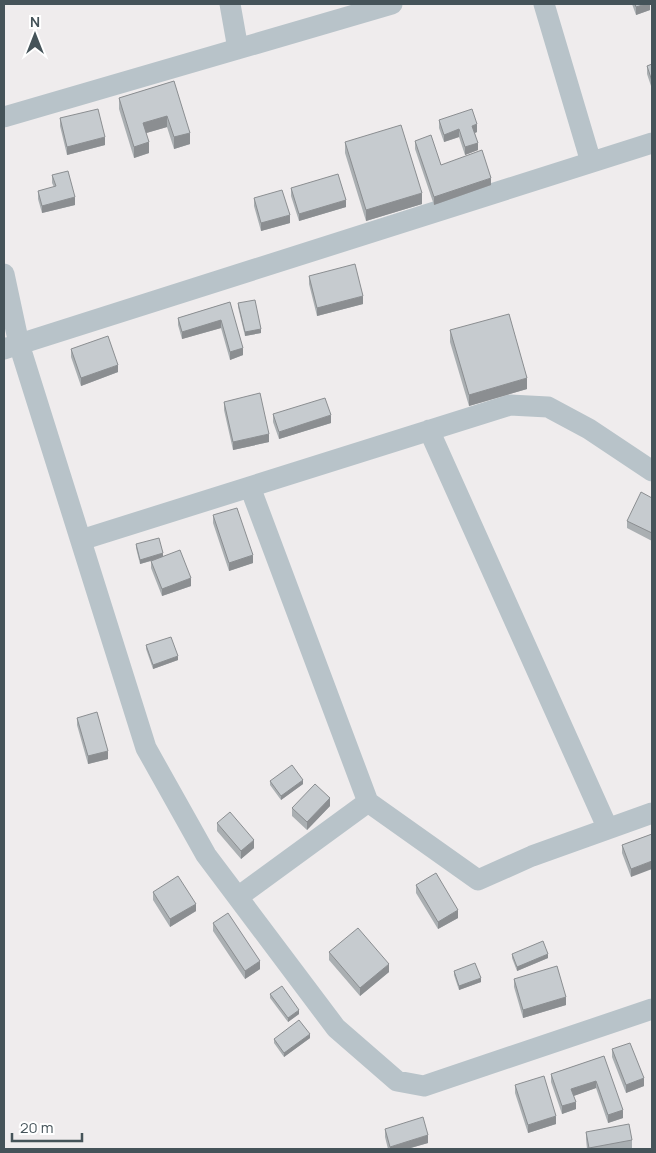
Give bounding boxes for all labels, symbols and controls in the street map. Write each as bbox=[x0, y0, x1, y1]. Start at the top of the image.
north arrow bbox=[10, 10, 60, 60]
text: N bbox=[30, 12, 40, 31]
scale bar bbox=[12, 1110, 82, 1142]
text: 20 m bbox=[20, 1117, 53, 1138]

